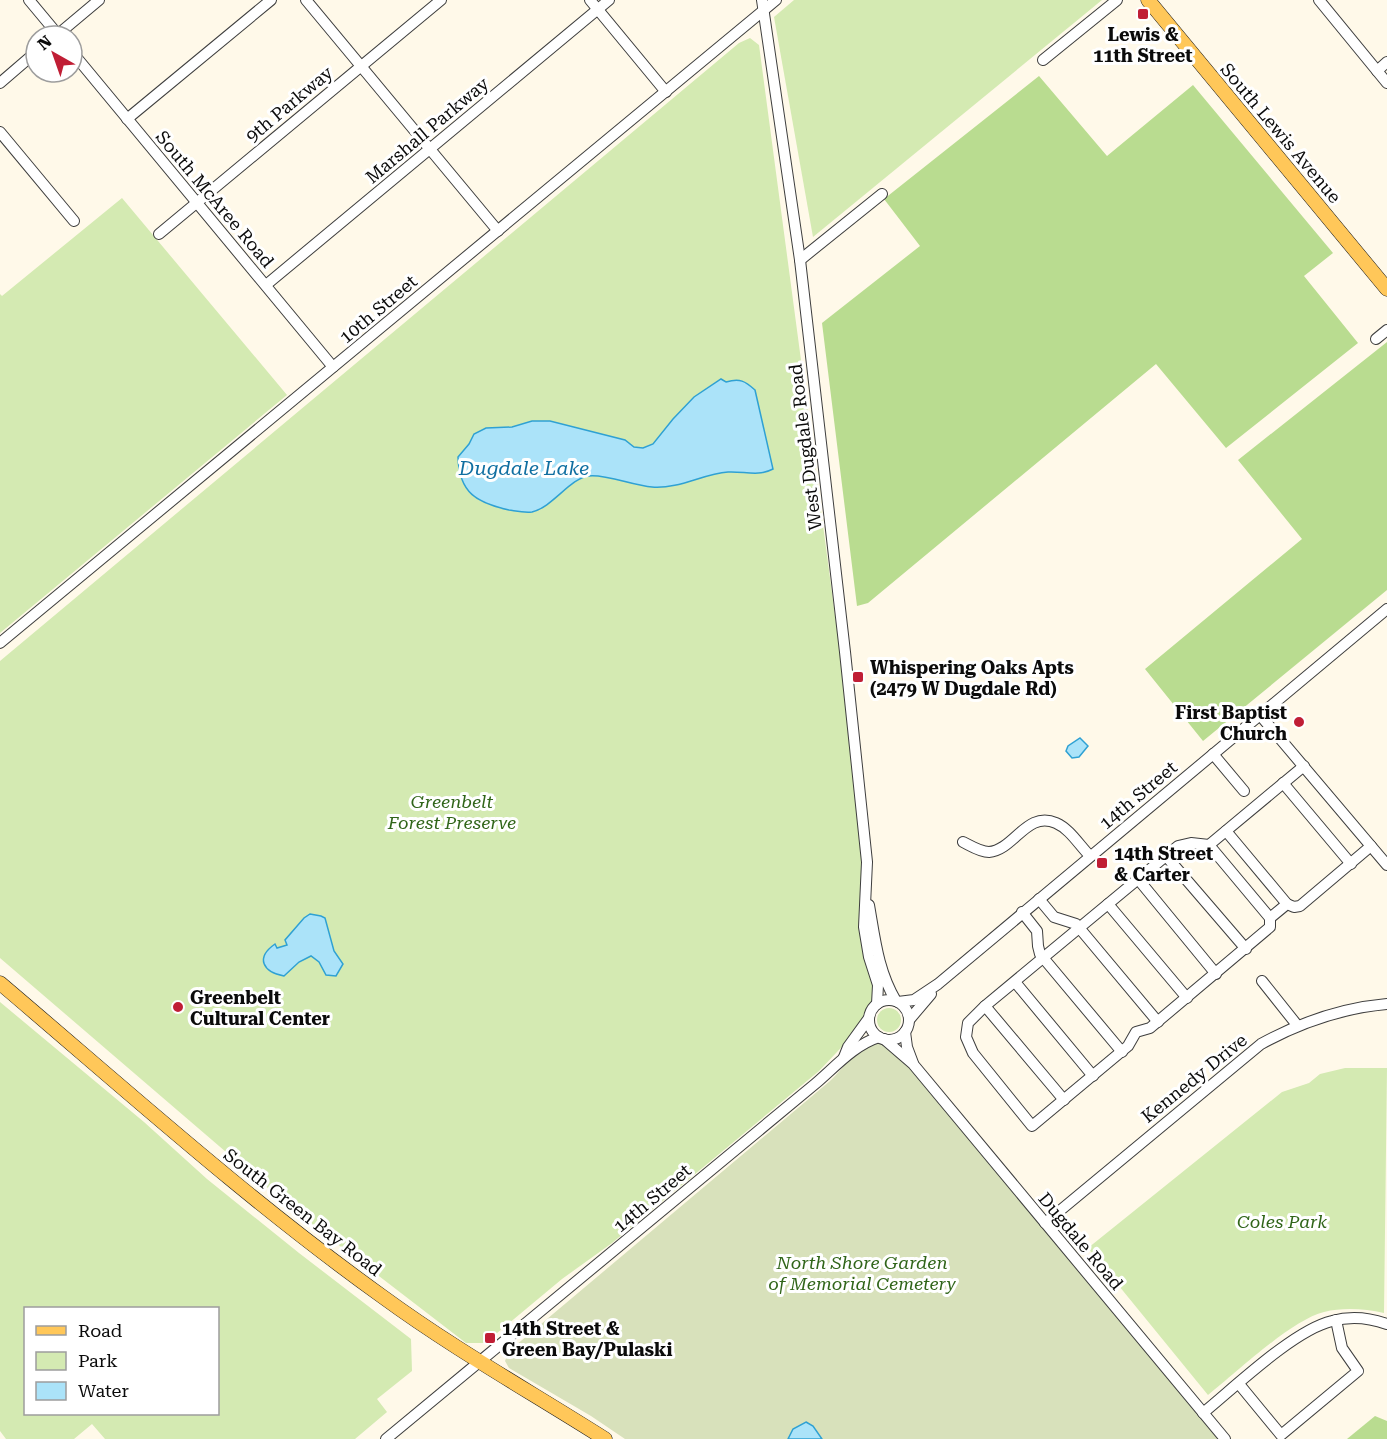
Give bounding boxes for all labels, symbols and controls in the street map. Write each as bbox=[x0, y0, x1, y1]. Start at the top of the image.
marker: Lewis & 11th Street bbox=[1136, 7, 1150, 21]
north arrow bbox=[24, 24, 84, 84]
place label: Lewis & 11th Street bbox=[1093, 24, 1193, 66]
text: N bbox=[34, 32, 56, 54]
street label: South Lewis Avenue bbox=[1216, 59, 1346, 207]
street label: 9th Parkway bbox=[241, 61, 337, 146]
street label: Marshall Parkway bbox=[361, 72, 493, 187]
street label: South McAree Road bbox=[152, 126, 279, 272]
street label: 10th Street bbox=[335, 270, 421, 347]
street label: West Dugdale Road bbox=[784, 362, 826, 531]
water label: Dugdale Lake bbox=[458, 456, 589, 480]
place label: Whispering Oaks Apts (2479 W Dugdale Rd) bbox=[870, 657, 1074, 699]
marker: Whispering Oaks Apts (2479 W Dugdale Rd) bbox=[851, 670, 865, 684]
place label: First Baptist Church bbox=[1175, 702, 1287, 744]
marker: First Baptist Church bbox=[1292, 715, 1306, 729]
street label: 14th Street bbox=[1095, 756, 1181, 833]
park label: Greenbelt Forest Preserve bbox=[387, 791, 516, 833]
place label: 14th Street & Carter bbox=[1114, 843, 1213, 885]
marker: 14th Street & Carter bbox=[1095, 856, 1109, 870]
place label: Greenbelt Cultural Center bbox=[190, 987, 330, 1029]
marker: Greenbelt Cultural Center bbox=[171, 1000, 185, 1014]
street label: Kennedy Drive bbox=[1137, 1029, 1251, 1127]
street label: South Green Bay Road bbox=[220, 1144, 387, 1280]
street label: 14th Street bbox=[609, 1159, 695, 1236]
street label: Dugdale Road bbox=[1034, 1188, 1128, 1294]
park label: Coles Park bbox=[1237, 1211, 1327, 1232]
park label: North Shore Garden of Memorial Cemetery bbox=[768, 1252, 956, 1294]
legend bbox=[24, 1307, 219, 1415]
place label: 14th Street & Green Bay/Pulaski bbox=[502, 1318, 672, 1360]
text: Road bbox=[78, 1320, 123, 1341]
marker: 14th Street & Green Bay/Pulaski bbox=[483, 1331, 497, 1345]
text: Park bbox=[78, 1350, 118, 1371]
text: Water bbox=[78, 1380, 129, 1401]

